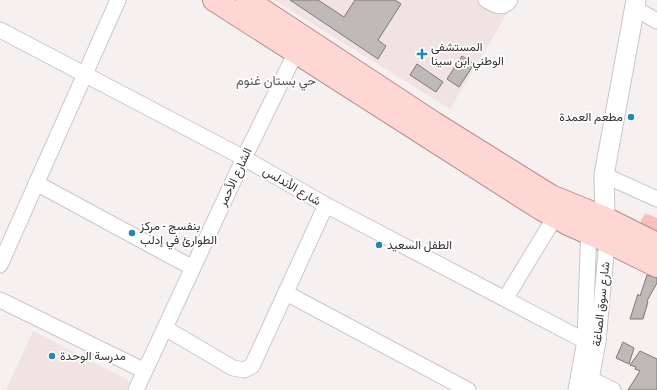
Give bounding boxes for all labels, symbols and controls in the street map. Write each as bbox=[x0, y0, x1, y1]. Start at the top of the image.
place label: المستشفى الوطني ابن سينا bbox=[431, 40, 504, 71]
marker: المستشفى الوطني ابن سينا bbox=[416, 48, 428, 60]
district label: حي بستان غنوم bbox=[236, 73, 316, 91]
place label: مطعم العمدة bbox=[559, 110, 623, 125]
marker: مطعم العمدة bbox=[626, 112, 636, 122]
street label: الشارع الأحمر bbox=[215, 146, 256, 210]
street label: شارع الأندلس bbox=[260, 164, 323, 210]
place label: بنفسج - مركز الطوارئ في إدلب bbox=[139, 219, 217, 250]
marker: بنفسج - مركز الطوارئ في إدلب bbox=[127, 228, 137, 238]
place label: الطفل السعيد bbox=[387, 238, 452, 253]
marker: الطفل السعيد bbox=[374, 240, 384, 250]
street label: شارع سوق الصاغة bbox=[590, 261, 614, 347]
place label: مدرسة الوحدة bbox=[60, 349, 126, 364]
marker: مدرسة الوحدة bbox=[47, 351, 57, 361]

